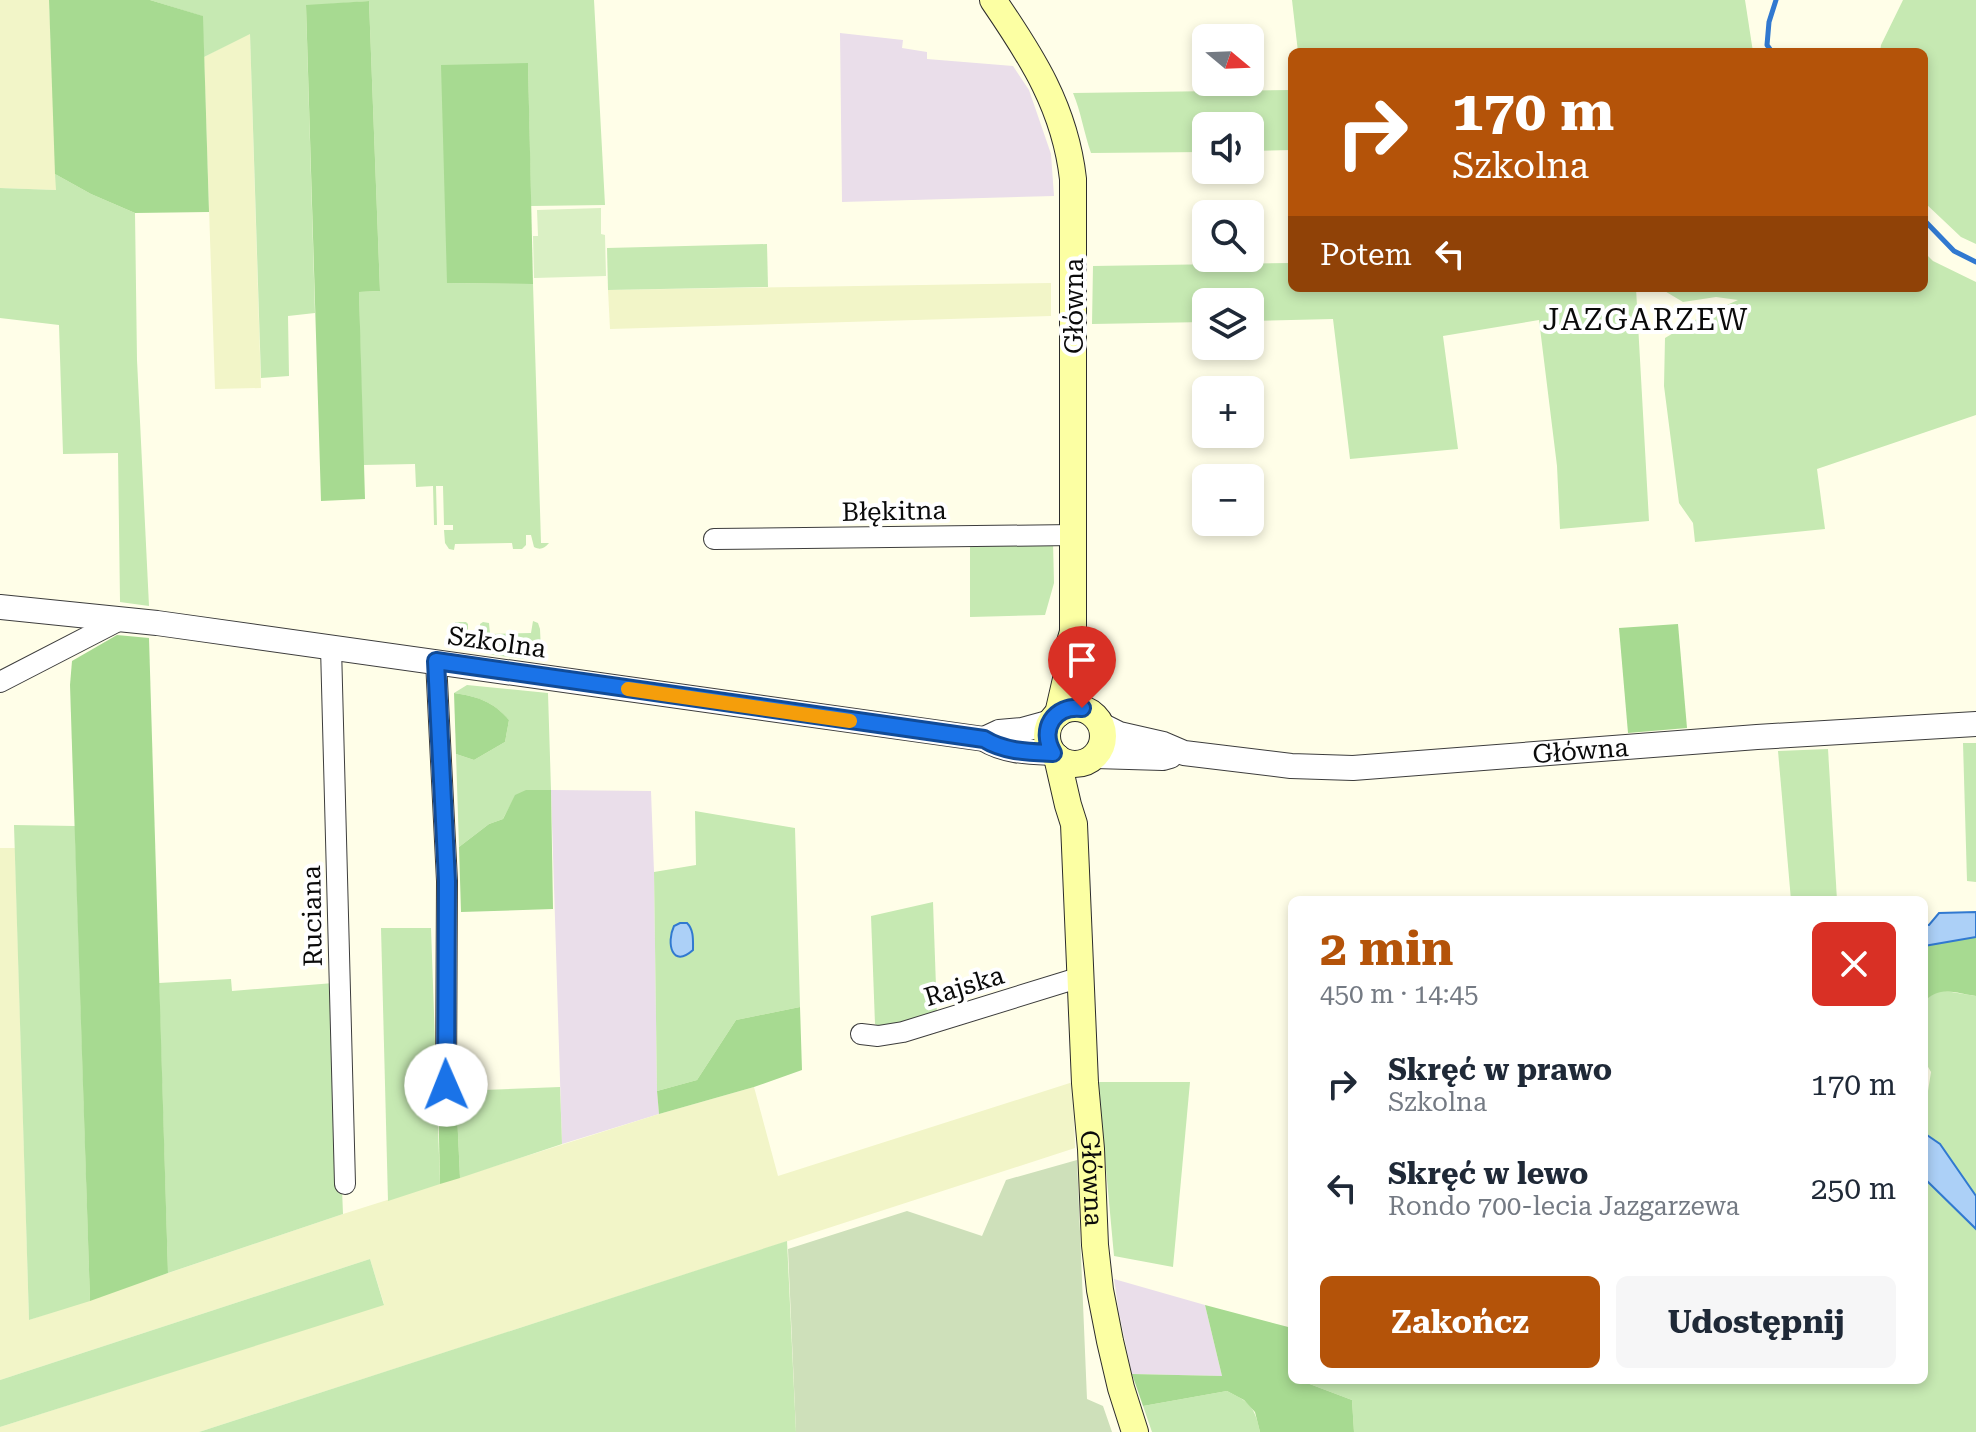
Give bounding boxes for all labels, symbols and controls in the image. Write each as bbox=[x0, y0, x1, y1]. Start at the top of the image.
north arrow bbox=[1192, 24, 1264, 96]
map controls bbox=[1192, 24, 1264, 536]
text: 170 m bbox=[1452, 78, 1614, 144]
icon: right bbox=[1320, 80, 1424, 184]
button: sound bbox=[1192, 112, 1264, 184]
text: Szkolna bbox=[1452, 145, 1589, 187]
button: search bbox=[1192, 200, 1264, 272]
icon: left bbox=[1428, 232, 1472, 276]
text: Potem bbox=[1320, 237, 1412, 272]
street label: Główna bbox=[1059, 258, 1089, 354]
button: layers bbox=[1192, 288, 1264, 360]
district label: JAZGARZEW bbox=[1543, 302, 1749, 337]
button: + bbox=[1192, 376, 1264, 448]
button: − bbox=[1192, 464, 1264, 536]
street label: Błękitna bbox=[841, 495, 947, 527]
street label: Szkolna bbox=[446, 620, 548, 664]
pin bbox=[1048, 626, 1116, 708]
icon: arrive bbox=[1060, 638, 1104, 682]
street label: Główna bbox=[1531, 732, 1630, 769]
street label: Ruciana bbox=[296, 865, 328, 967]
text: 2 min bbox=[1320, 921, 1453, 977]
button: close bbox=[1812, 922, 1896, 1006]
street label: Rajska bbox=[921, 960, 1007, 1012]
text: 450 m · 14:45 bbox=[1320, 979, 1479, 1009]
position arrow bbox=[404, 1043, 488, 1127]
text: Skręć w prawo bbox=[1388, 1052, 1612, 1087]
icon: right bbox=[1320, 1062, 1364, 1106]
text: 170 m bbox=[1811, 1067, 1896, 1102]
text: Szkolna bbox=[1388, 1087, 1487, 1117]
street label: Główna bbox=[1074, 1129, 1109, 1227]
text: Skręć w lewo bbox=[1388, 1156, 1588, 1191]
icon: left bbox=[1320, 1166, 1364, 1210]
text: 250 m bbox=[1811, 1171, 1896, 1206]
text: Rondo 700-lecia Jazgarzewa bbox=[1388, 1191, 1740, 1221]
button: Zakończ bbox=[1320, 1276, 1600, 1368]
button: Udostępnij bbox=[1616, 1276, 1896, 1368]

